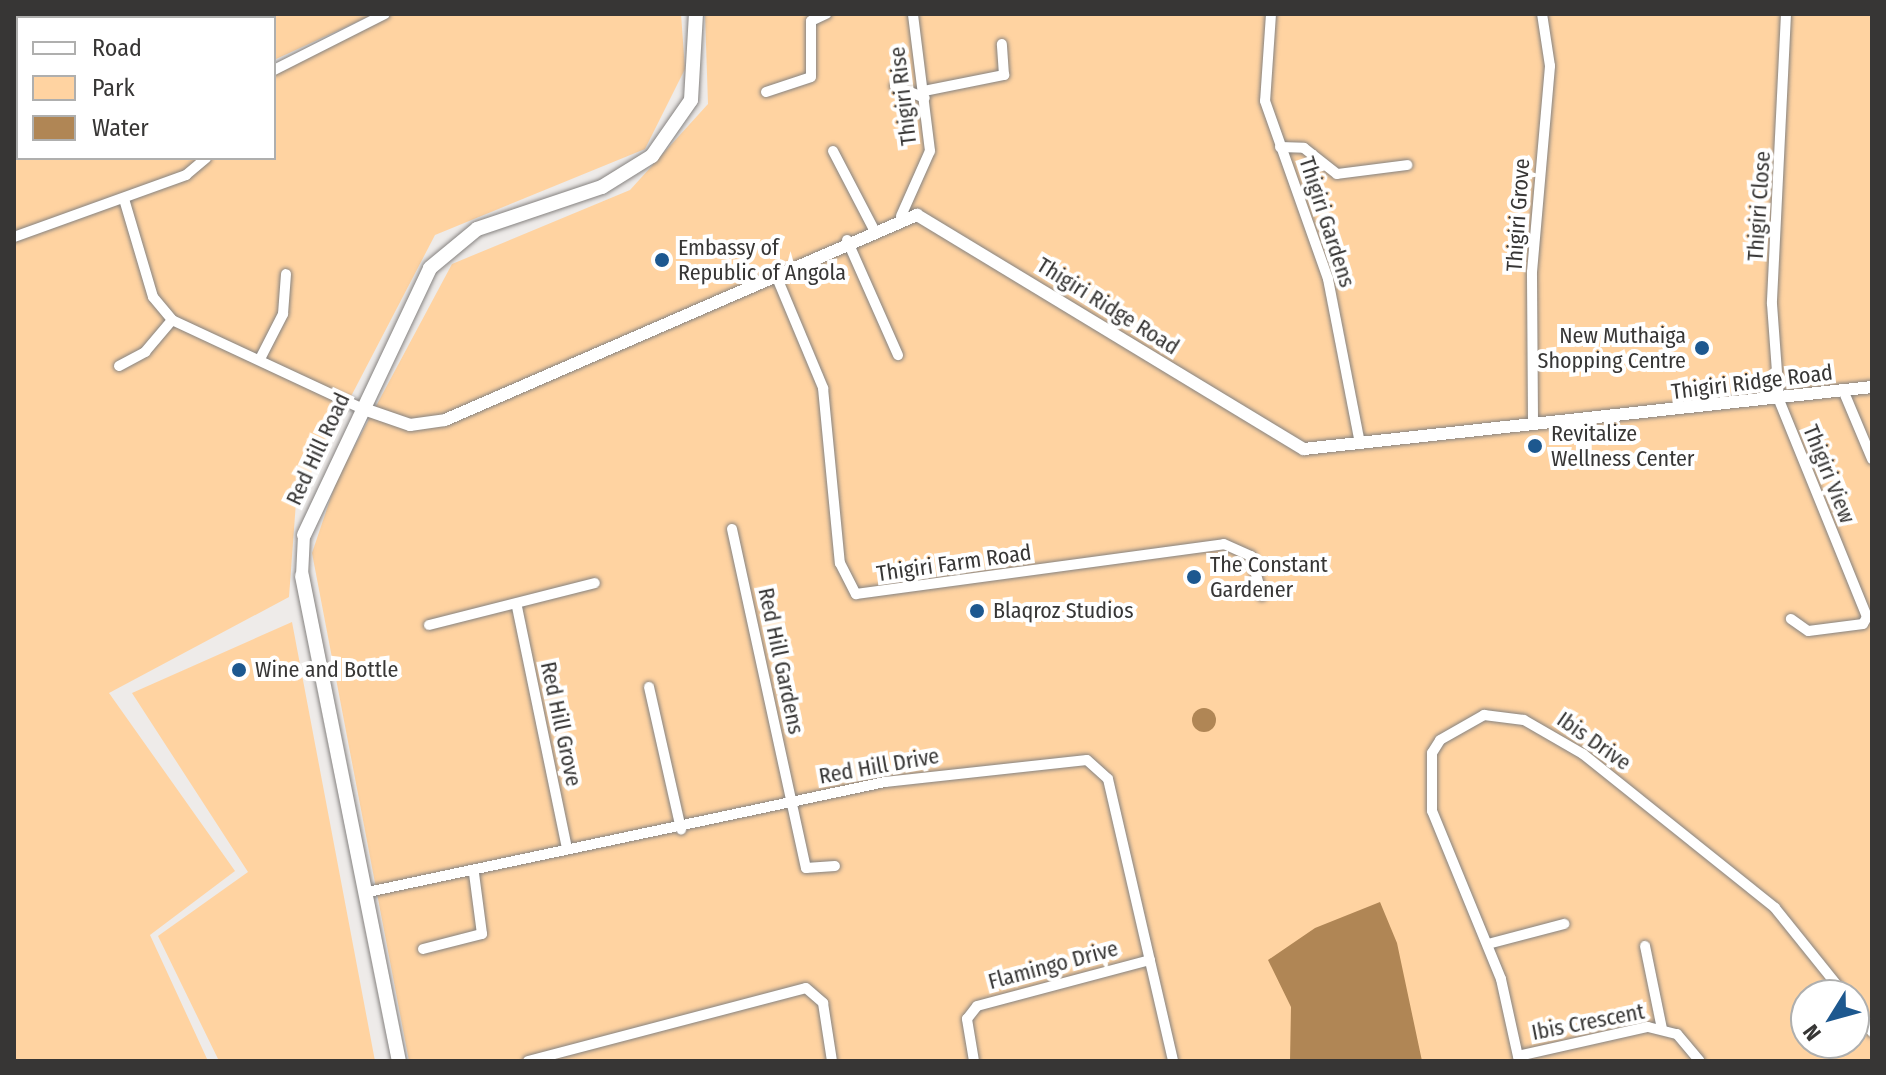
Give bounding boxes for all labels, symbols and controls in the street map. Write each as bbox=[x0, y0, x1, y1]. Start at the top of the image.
legend bbox=[16, 16, 276, 160]
text: Road bbox=[92, 34, 142, 62]
street label: Thigiri Rise bbox=[884, 45, 922, 147]
text: Park bbox=[92, 74, 135, 102]
text: Water bbox=[92, 114, 149, 142]
street label: Thigiri Close bbox=[1742, 150, 1776, 262]
street label: Thigiri Gardens bbox=[1293, 153, 1361, 291]
street label: Thigiri Grove bbox=[1501, 158, 1535, 272]
place label: Embassy of Republic of Angola bbox=[678, 234, 846, 286]
marker: Embassy of Republic of Angola bbox=[653, 251, 671, 269]
street label: Thigiri Ridge Road bbox=[1032, 252, 1184, 360]
place label: New Muthaiga Shopping Centre bbox=[1538, 322, 1686, 374]
marker: New Muthaiga Shopping Centre bbox=[1693, 339, 1711, 357]
street label: Thigiri Ridge Road bbox=[1670, 359, 1834, 405]
street label: Red Hill Road bbox=[281, 389, 355, 509]
place label: Revitalize Wellness Center bbox=[1551, 420, 1695, 472]
street label: Thigiri View bbox=[1797, 421, 1861, 527]
marker: Revitalize Wellness Center bbox=[1526, 437, 1544, 455]
street label: Thigiri Farm Road bbox=[875, 539, 1033, 587]
place label: The Constant Gardener bbox=[1210, 551, 1328, 602]
marker: The Constant Gardener bbox=[1185, 568, 1203, 586]
street label: Red Hill Gardens bbox=[753, 585, 809, 737]
place label: Blaqroz Studios bbox=[993, 598, 1134, 624]
marker: Blaqroz Studios bbox=[968, 602, 986, 620]
place label: Wine and Bottle bbox=[255, 657, 398, 683]
street label: Red Hill Grove bbox=[535, 659, 587, 789]
marker: Wine and Bottle bbox=[230, 661, 248, 679]
street label: Ibis Drive bbox=[1552, 706, 1636, 776]
street label: Red Hill Drive bbox=[817, 742, 941, 790]
street label: Flamingo Drive bbox=[985, 935, 1121, 995]
north arrow bbox=[1790, 979, 1870, 1059]
street label: Ibis Crescent bbox=[1529, 998, 1647, 1046]
text: N bbox=[1797, 1019, 1827, 1046]

